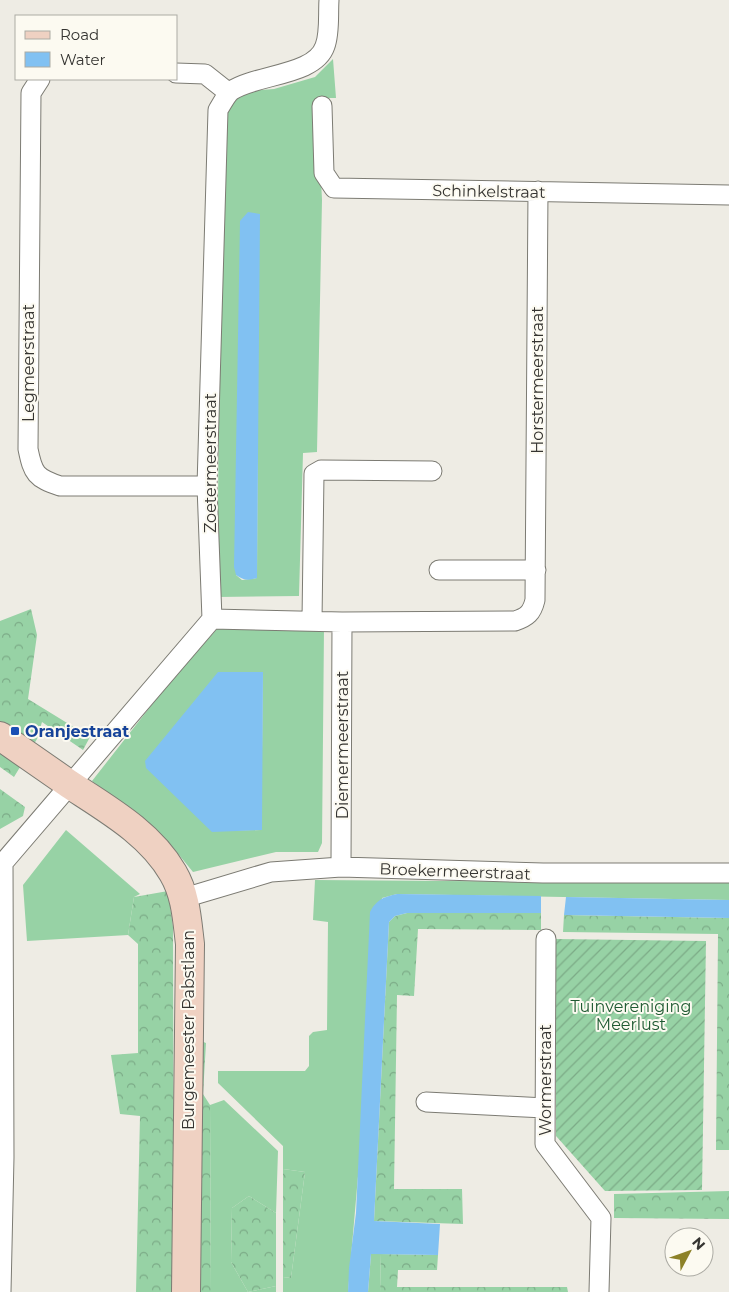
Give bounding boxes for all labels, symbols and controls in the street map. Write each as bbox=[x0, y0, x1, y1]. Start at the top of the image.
legend bbox=[15, 15, 178, 80]
text: Road bbox=[60, 25, 99, 44]
text: Water bbox=[60, 50, 106, 69]
street label: Schinkelstraat bbox=[432, 181, 546, 202]
street label: Legmeerstraat bbox=[19, 303, 38, 422]
street label: Horstermeerstraat bbox=[528, 306, 547, 454]
street label: Zoetermeerstraat bbox=[201, 392, 220, 533]
street label: Diemermeerstraat bbox=[333, 670, 352, 819]
place label: Oranjestraat bbox=[25, 722, 129, 741]
marker: Oranjestraat bbox=[9, 725, 21, 737]
street label: Broekermeerstraat bbox=[379, 859, 531, 884]
street label: Burgemeester Pabstlaan bbox=[179, 930, 198, 1130]
park label: Tuinvereniging Meerlust bbox=[571, 997, 691, 1034]
street label: Wormerstraat bbox=[536, 1024, 555, 1136]
north arrow bbox=[664, 1227, 714, 1277]
text: N bbox=[688, 1233, 709, 1254]

